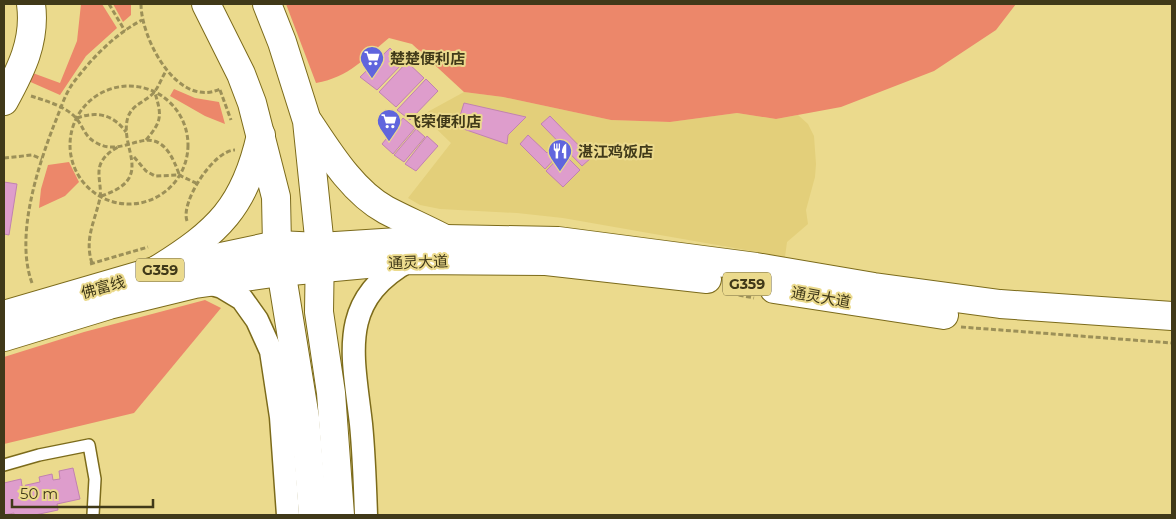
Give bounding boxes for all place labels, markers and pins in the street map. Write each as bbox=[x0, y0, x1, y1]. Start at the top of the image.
supermarket icon: 楚楚便利店 bbox=[359, 45, 385, 79]
place label: 楚楚便利店 bbox=[390, 49, 465, 68]
supermarket icon: 飞荣便利店 bbox=[376, 108, 402, 142]
place label: 飞荣便利店 bbox=[406, 112, 481, 131]
restaurant icon: 湛江鸡饭店 bbox=[547, 138, 573, 172]
place label: 湛江鸡饭店 bbox=[578, 142, 653, 161]

